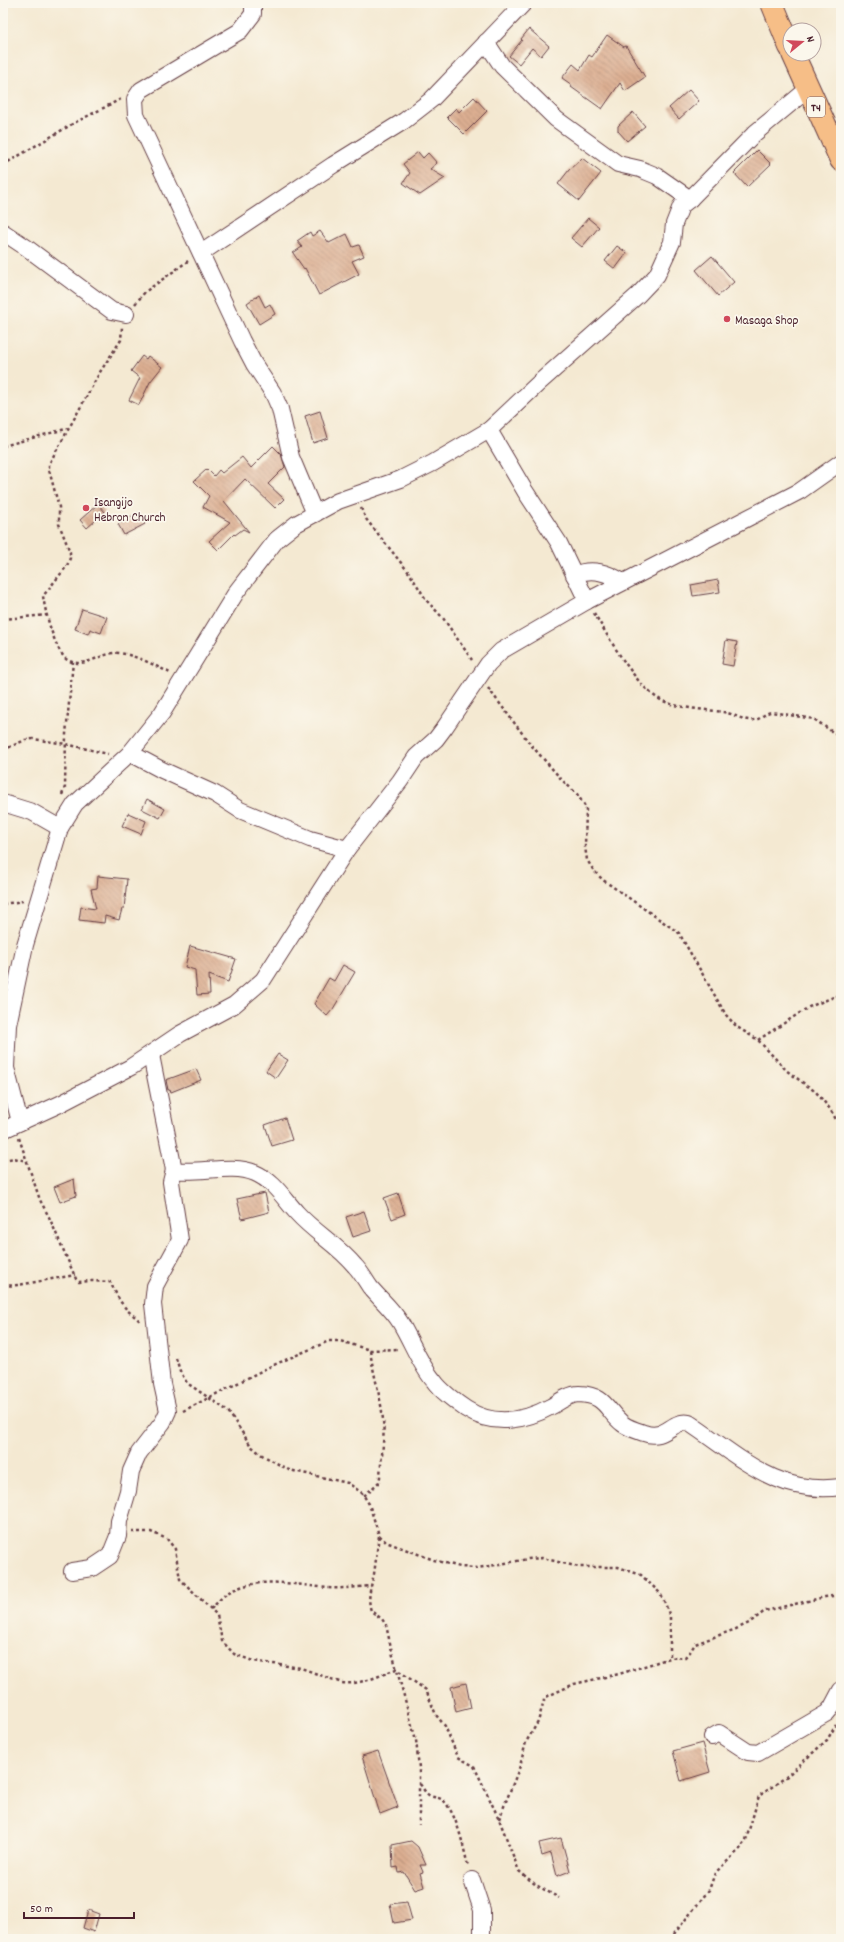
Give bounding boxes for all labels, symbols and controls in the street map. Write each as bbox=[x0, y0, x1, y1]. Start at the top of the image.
north arrow bbox=[782, 22, 822, 62]
text: N bbox=[801, 34, 818, 45]
road number: T4 bbox=[807, 97, 825, 117]
place label: Masaga Shop bbox=[735, 312, 799, 331]
marker: Masaga Shop bbox=[722, 314, 732, 324]
place label: Isangijo Hebron Church bbox=[94, 494, 166, 528]
marker: Isangijo Hebron Church bbox=[81, 503, 91, 513]
scale bar bbox=[24, 1894, 134, 1920]
text: 50 m bbox=[30, 1901, 53, 1918]

